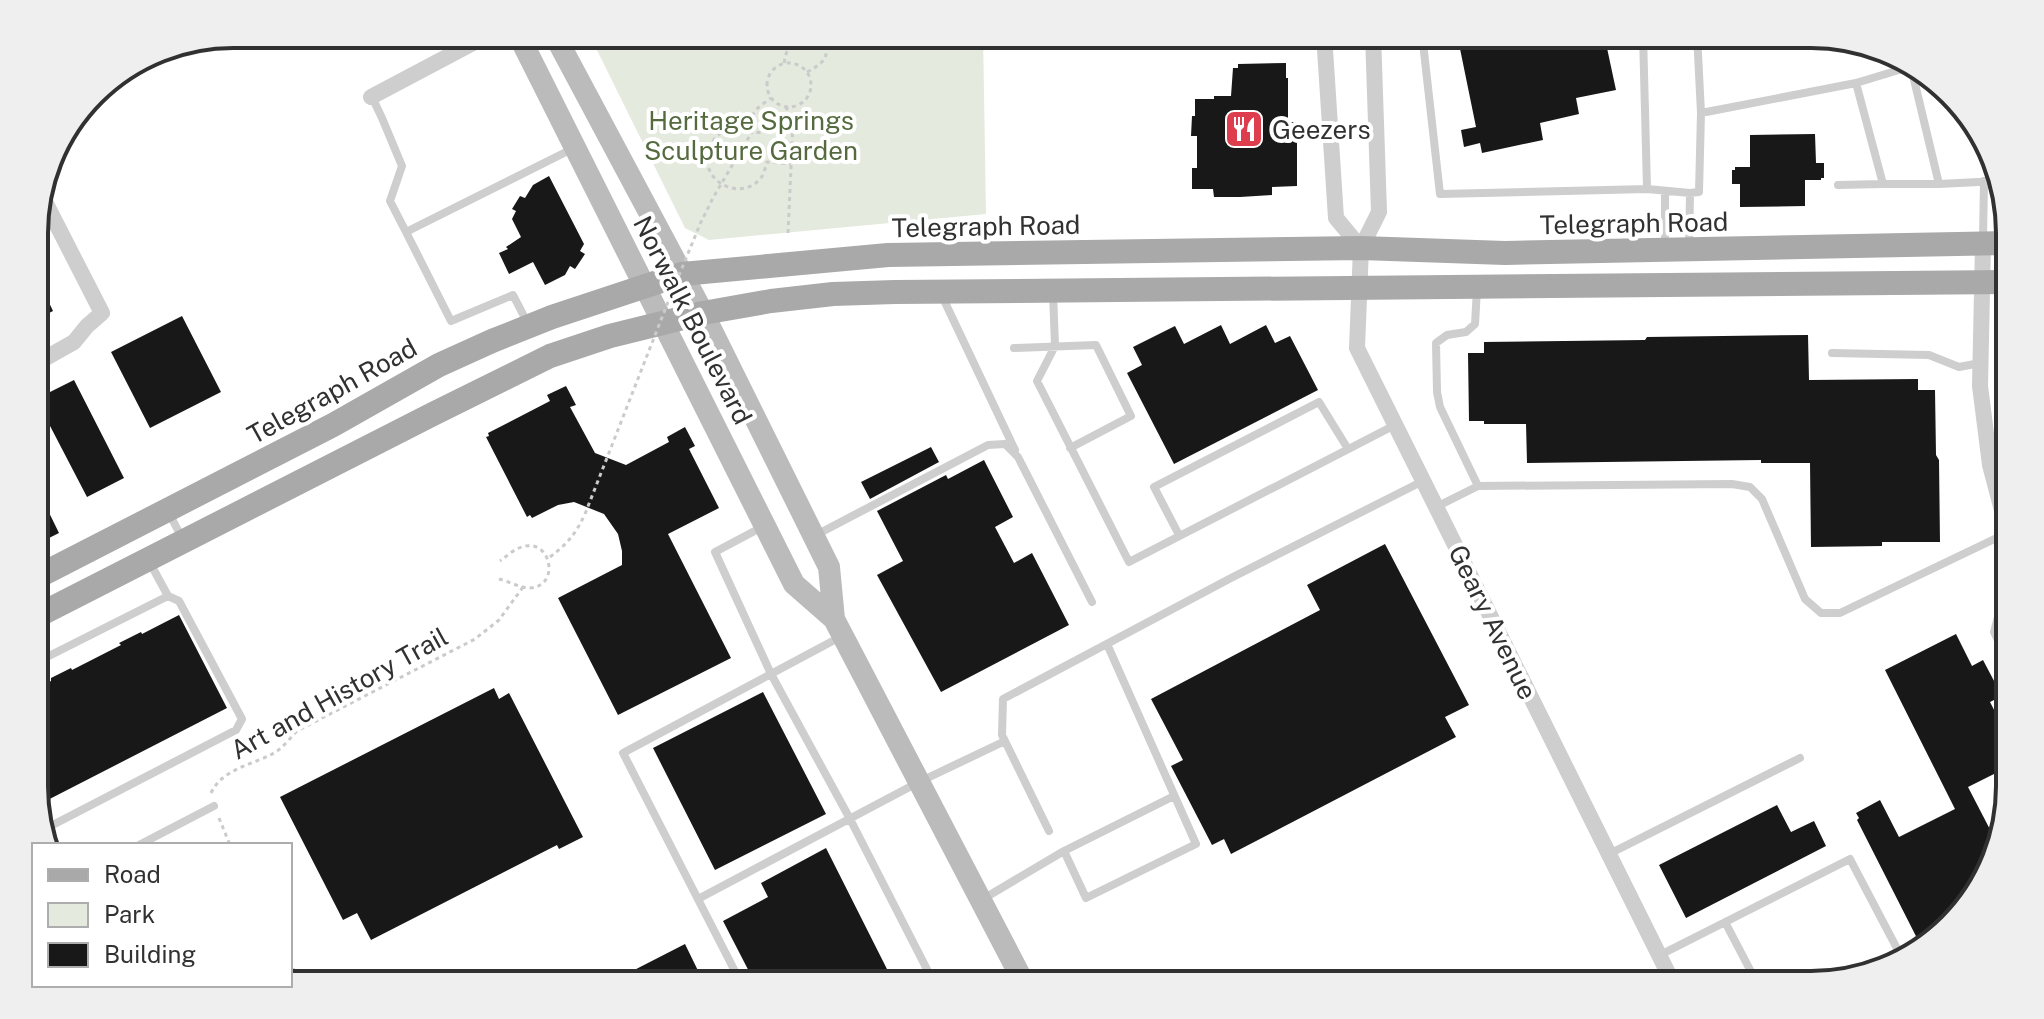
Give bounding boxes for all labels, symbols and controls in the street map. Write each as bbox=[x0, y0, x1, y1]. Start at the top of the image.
park label: Heritage Springs Sculpture Garden bbox=[644, 105, 858, 166]
restaurant icon: Geezers bbox=[1223, 108, 1265, 150]
place label: Geezers bbox=[1272, 114, 1371, 145]
street label: Telegraph Road bbox=[1539, 206, 1729, 240]
street label: Telegraph Road bbox=[891, 209, 1081, 243]
street label: Norwalk Boulevard bbox=[627, 211, 759, 429]
street label: Telegraph Road bbox=[242, 332, 422, 450]
street label: Geary Avenue bbox=[1442, 540, 1544, 704]
street label: Art and History Trail bbox=[225, 620, 453, 766]
legend bbox=[32, 843, 292, 987]
text: Road bbox=[104, 860, 161, 888]
text: Park bbox=[104, 900, 155, 928]
text: Building bbox=[104, 940, 196, 968]

